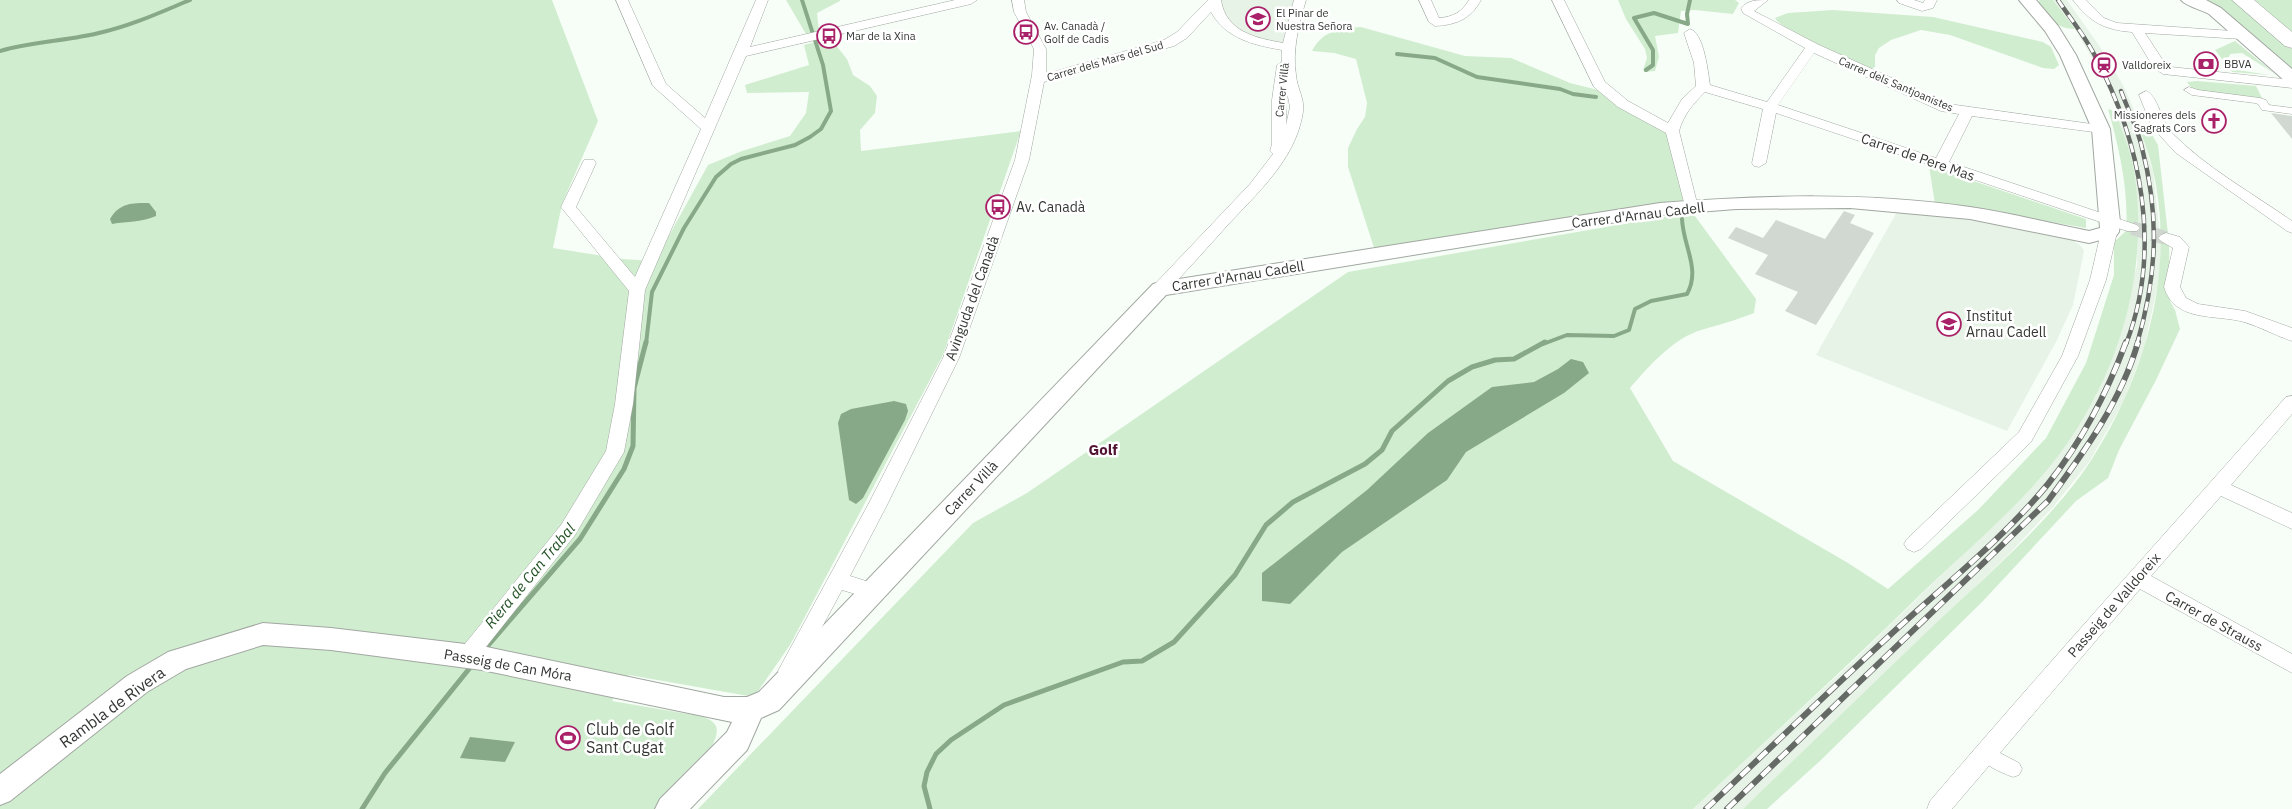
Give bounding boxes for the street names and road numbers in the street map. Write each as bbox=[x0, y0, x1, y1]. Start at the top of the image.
street label: Carrer dels Mars del Sud bbox=[1045, 38, 1165, 84]
street label: Carrer dels Santjoanistes bbox=[1836, 53, 1956, 115]
street label: Carrer Villà bbox=[1272, 62, 1292, 118]
street label: Carrer de Pere Mas bbox=[1859, 129, 1977, 185]
street label: Carrer d'Arnau Cadell bbox=[1571, 198, 1706, 232]
street label: Avinguda del Canadà bbox=[941, 233, 1003, 363]
street label: Carrer d'Arnau Cadell bbox=[1171, 257, 1306, 295]
street label: Carrer Villà bbox=[940, 456, 1002, 519]
street label: Passeig de Valldoreix bbox=[2064, 549, 2164, 661]
street label: Carrer de Strauss bbox=[2162, 587, 2266, 655]
street label: Passeig de Can Móra bbox=[443, 645, 574, 685]
street label: Rambla de Rivera bbox=[55, 662, 169, 752]

